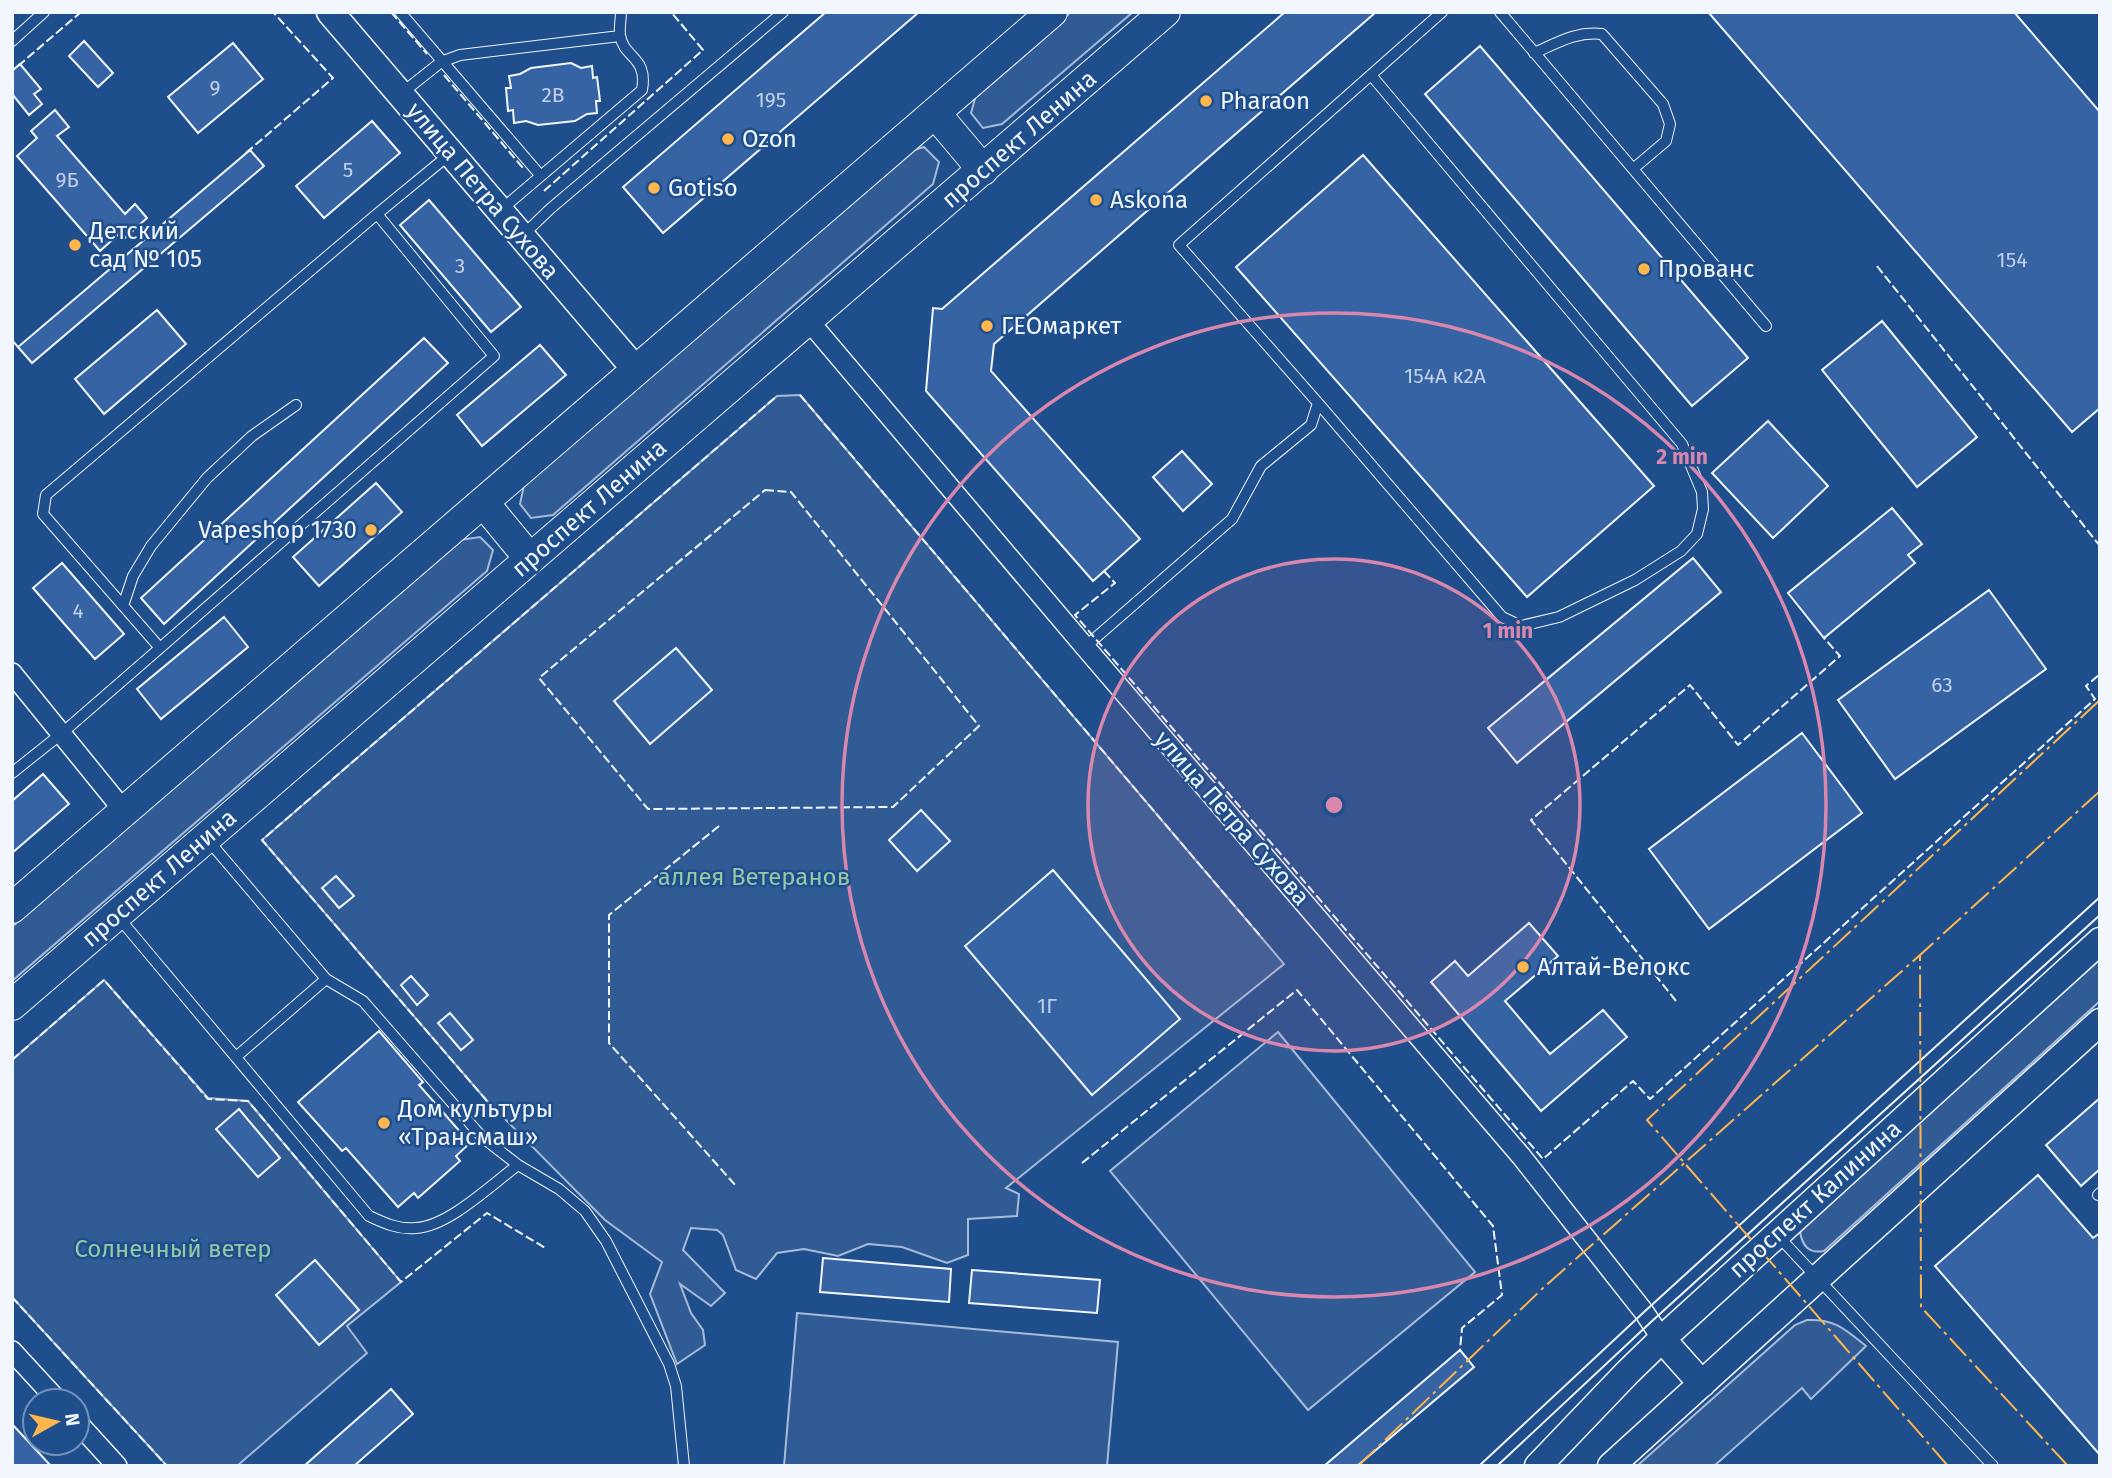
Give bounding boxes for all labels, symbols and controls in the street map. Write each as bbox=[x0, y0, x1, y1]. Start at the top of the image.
street label: проспект Ленина bbox=[936, 64, 1102, 214]
house number: 9 bbox=[209, 75, 221, 101]
house number: 2В bbox=[541, 82, 565, 108]
house number: 195 bbox=[756, 87, 786, 113]
place label: Pharaon bbox=[1220, 87, 1310, 115]
marker: Pharaon bbox=[1198, 93, 1214, 109]
street label: улица Петра Сухова bbox=[401, 97, 565, 285]
place label: Ozon bbox=[742, 125, 797, 153]
marker: Ozon bbox=[720, 131, 736, 147]
house number: 5 bbox=[343, 157, 353, 183]
house number: 9Б bbox=[55, 167, 79, 193]
place label: Gotiso bbox=[668, 174, 738, 202]
marker: Gotiso bbox=[646, 180, 662, 196]
place label: Askona bbox=[1110, 186, 1188, 214]
marker: Askona bbox=[1088, 192, 1104, 208]
place label: Детский сад № 105 bbox=[88, 217, 202, 273]
marker: Детский сад № 105 bbox=[67, 237, 83, 253]
house number: 154 bbox=[1997, 247, 2027, 273]
house number: 3 bbox=[455, 253, 465, 279]
place label: Прованс bbox=[1658, 255, 1755, 283]
marker: Прованс bbox=[1636, 261, 1652, 277]
place label: ГЕОмаркет bbox=[1001, 312, 1121, 340]
marker: ГЕОмаркет bbox=[979, 318, 995, 334]
house number: 154А к2А bbox=[1404, 363, 1486, 389]
street label: проспект Ленина bbox=[506, 433, 672, 583]
text: 2 min bbox=[1656, 444, 1708, 470]
place label: Vapeshop 1730 bbox=[198, 516, 357, 544]
marker: Vapeshop 1730 bbox=[363, 522, 379, 538]
house number: 4 bbox=[72, 598, 84, 624]
text: 1 min bbox=[1483, 618, 1533, 644]
house number: 63 bbox=[1931, 672, 1953, 698]
street label: улица Петра Сухова bbox=[1149, 725, 1315, 911]
centre of rings bbox=[1322, 793, 1346, 817]
street label: проспект Ленина bbox=[76, 803, 242, 953]
park label: аллея Ветеранов bbox=[658, 863, 850, 891]
place label: Алтай-Велокс bbox=[1537, 953, 1691, 981]
marker: Алтай-Велокс bbox=[1515, 959, 1531, 975]
house number: 1Г bbox=[1037, 993, 1057, 1019]
place label: Дом культуры «Трансмаш» bbox=[397, 1095, 553, 1151]
street label: проспект Калинина bbox=[1723, 1114, 1907, 1284]
marker: Дом культуры «Трансмаш» bbox=[376, 1115, 392, 1131]
park label: Солнечный ветер bbox=[74, 1235, 272, 1263]
north arrow bbox=[21, 1387, 91, 1457]
text: N bbox=[60, 1412, 85, 1428]

